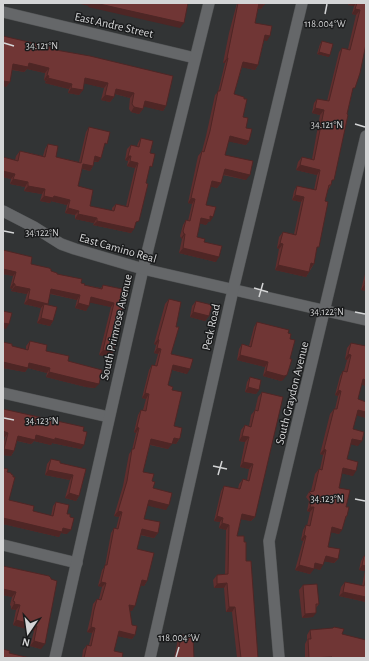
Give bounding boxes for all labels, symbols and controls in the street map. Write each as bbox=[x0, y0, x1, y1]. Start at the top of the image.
street label: East Andre Street bbox=[74, 10, 155, 40]
text: 118.004°W bbox=[304, 19, 346, 29]
text: 34.121°N bbox=[26, 41, 58, 51]
text: 34.121°N bbox=[311, 120, 343, 130]
text: 34.122°N bbox=[25, 228, 59, 238]
street label: East Camino Real bbox=[78, 231, 158, 265]
street label: South Primrose Avenue bbox=[98, 273, 134, 381]
street label: Peck Road bbox=[200, 303, 222, 351]
text: 34.122°N bbox=[310, 307, 344, 317]
street label: South Graydon Avenue bbox=[273, 340, 312, 446]
text: 34.123°N bbox=[25, 416, 59, 426]
text: 34.123°N bbox=[310, 494, 344, 504]
north arrow bbox=[8, 613, 48, 653]
text: 118.004°W bbox=[158, 633, 200, 643]
text: N bbox=[21, 636, 31, 648]

